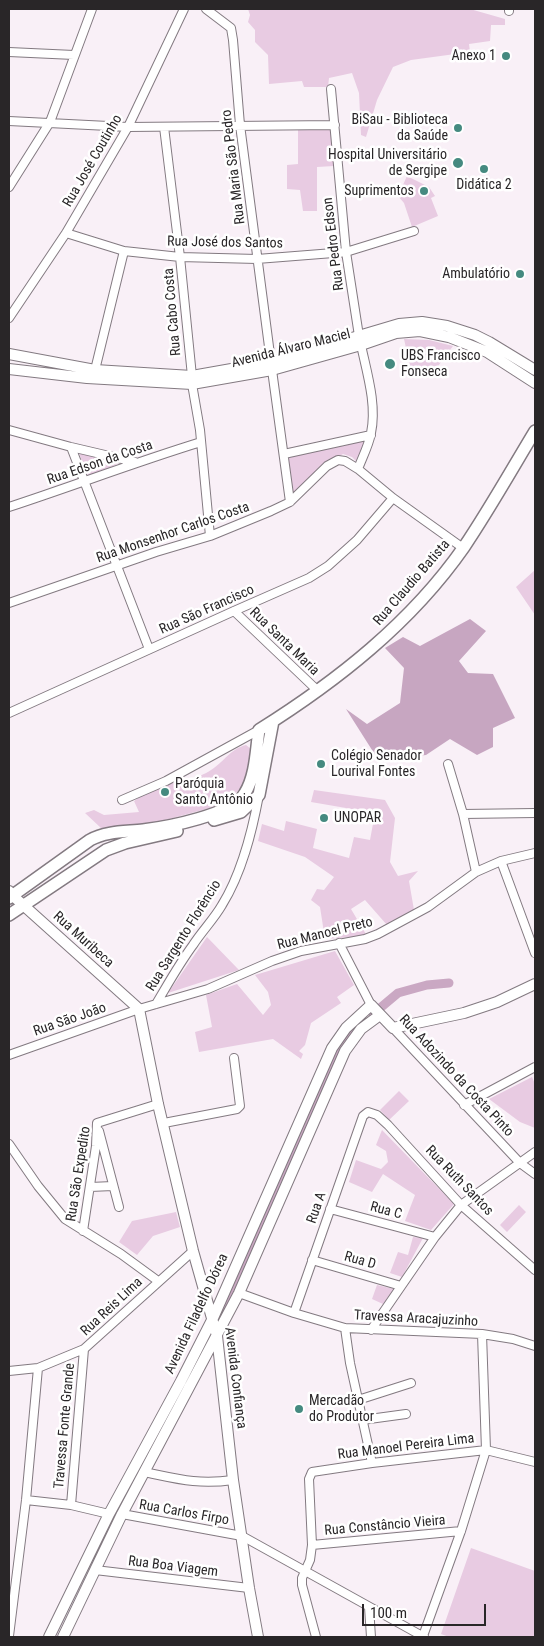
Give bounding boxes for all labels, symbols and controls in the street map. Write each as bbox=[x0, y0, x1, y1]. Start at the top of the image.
place label: Anexo 1 bbox=[451, 48, 496, 64]
marker: Anexo 1 bbox=[500, 50, 512, 62]
street label: Rua Maria São Pedro bbox=[219, 109, 249, 225]
street label: Rua José Coutinho bbox=[60, 112, 126, 210]
place label: BiSau - Biblioteca da Saúde bbox=[351, 112, 448, 144]
marker: BiSau - Biblioteca da Saúde bbox=[452, 122, 464, 134]
place label: Hospital Universitário de Sergipe bbox=[328, 147, 447, 180]
marker: Hospital Universitário de Sergipe bbox=[451, 156, 465, 170]
marker: Didática 2 bbox=[478, 163, 490, 175]
place label: Didática 2 bbox=[456, 177, 512, 193]
place label: Suprimentos bbox=[344, 183, 414, 199]
marker: Suprimentos bbox=[418, 185, 430, 197]
street label: Rua Pedro Edson bbox=[320, 197, 348, 291]
street label: Rua José dos Santos bbox=[167, 234, 283, 252]
place label: Ambulatório bbox=[442, 266, 510, 282]
street label: Rua Cabo Costa bbox=[161, 267, 185, 357]
marker: Ambulatório bbox=[514, 268, 526, 280]
street label: Avenida Álvaro Maciel bbox=[230, 326, 352, 372]
place label: UBS Francisco Fonseca bbox=[401, 348, 481, 381]
marker: UBS Francisco Fonseca bbox=[383, 357, 397, 371]
street label: Rua Edson da Costa bbox=[45, 437, 155, 489]
street label: Rua Monsenhor Carlos Costa bbox=[94, 499, 252, 567]
street label: Rua Claudio Batista bbox=[370, 537, 454, 629]
street label: Rua São Francisco bbox=[157, 582, 257, 638]
street label: Rua Santa Maria bbox=[246, 605, 322, 679]
place label: Colégio Senador Lourival Fontes bbox=[331, 748, 422, 780]
marker: Colégio Senador Lourival Fontes bbox=[315, 758, 327, 770]
place label: Paróquia Santo Antônio bbox=[175, 776, 253, 809]
marker: Paróquia Santo Antônio bbox=[159, 786, 171, 798]
place label: UNOPAR bbox=[334, 810, 381, 826]
marker: UNOPAR bbox=[318, 812, 330, 824]
street label: Rua Sargento Florêncio bbox=[143, 877, 225, 995]
street label: Rua Muribeca bbox=[49, 908, 117, 972]
street label: Rua Manoel Preto bbox=[276, 914, 374, 954]
street label: Rua São João bbox=[31, 1000, 109, 1040]
street label: Rua Adozindo da Costa Pinto bbox=[395, 1012, 517, 1140]
street label: Rua São Expedito bbox=[63, 1125, 95, 1223]
street label: Rua Ruth Santos bbox=[421, 1143, 497, 1219]
street label: Rua A bbox=[304, 1190, 330, 1226]
street label: Rua C bbox=[368, 1199, 404, 1223]
street label: Rua D bbox=[342, 1249, 378, 1273]
street label: Avenida Filadelfo Dórea bbox=[162, 1251, 232, 1377]
street label: Rua Reis Lima bbox=[78, 1274, 146, 1340]
street label: Travessa Aracajuzinho bbox=[353, 1307, 479, 1331]
street label: Avenida Confiança bbox=[220, 1326, 250, 1430]
street label: Travessa Fonte Grande bbox=[51, 1362, 79, 1490]
place label: Mercadão do Produtor bbox=[309, 1393, 374, 1425]
marker: Mercadão do Produtor bbox=[293, 1403, 305, 1415]
street label: Rua Manoel Pereira Lima bbox=[337, 1430, 475, 1464]
street label: Rua Carlos Firpo bbox=[138, 1497, 230, 1529]
street label: Rua Constâncio Vieira bbox=[324, 1512, 446, 1540]
street label: Rua Boa Viagem bbox=[127, 1553, 219, 1581]
scale bar bbox=[364, 1594, 488, 1626]
text: 100 m bbox=[370, 1604, 407, 1622]

